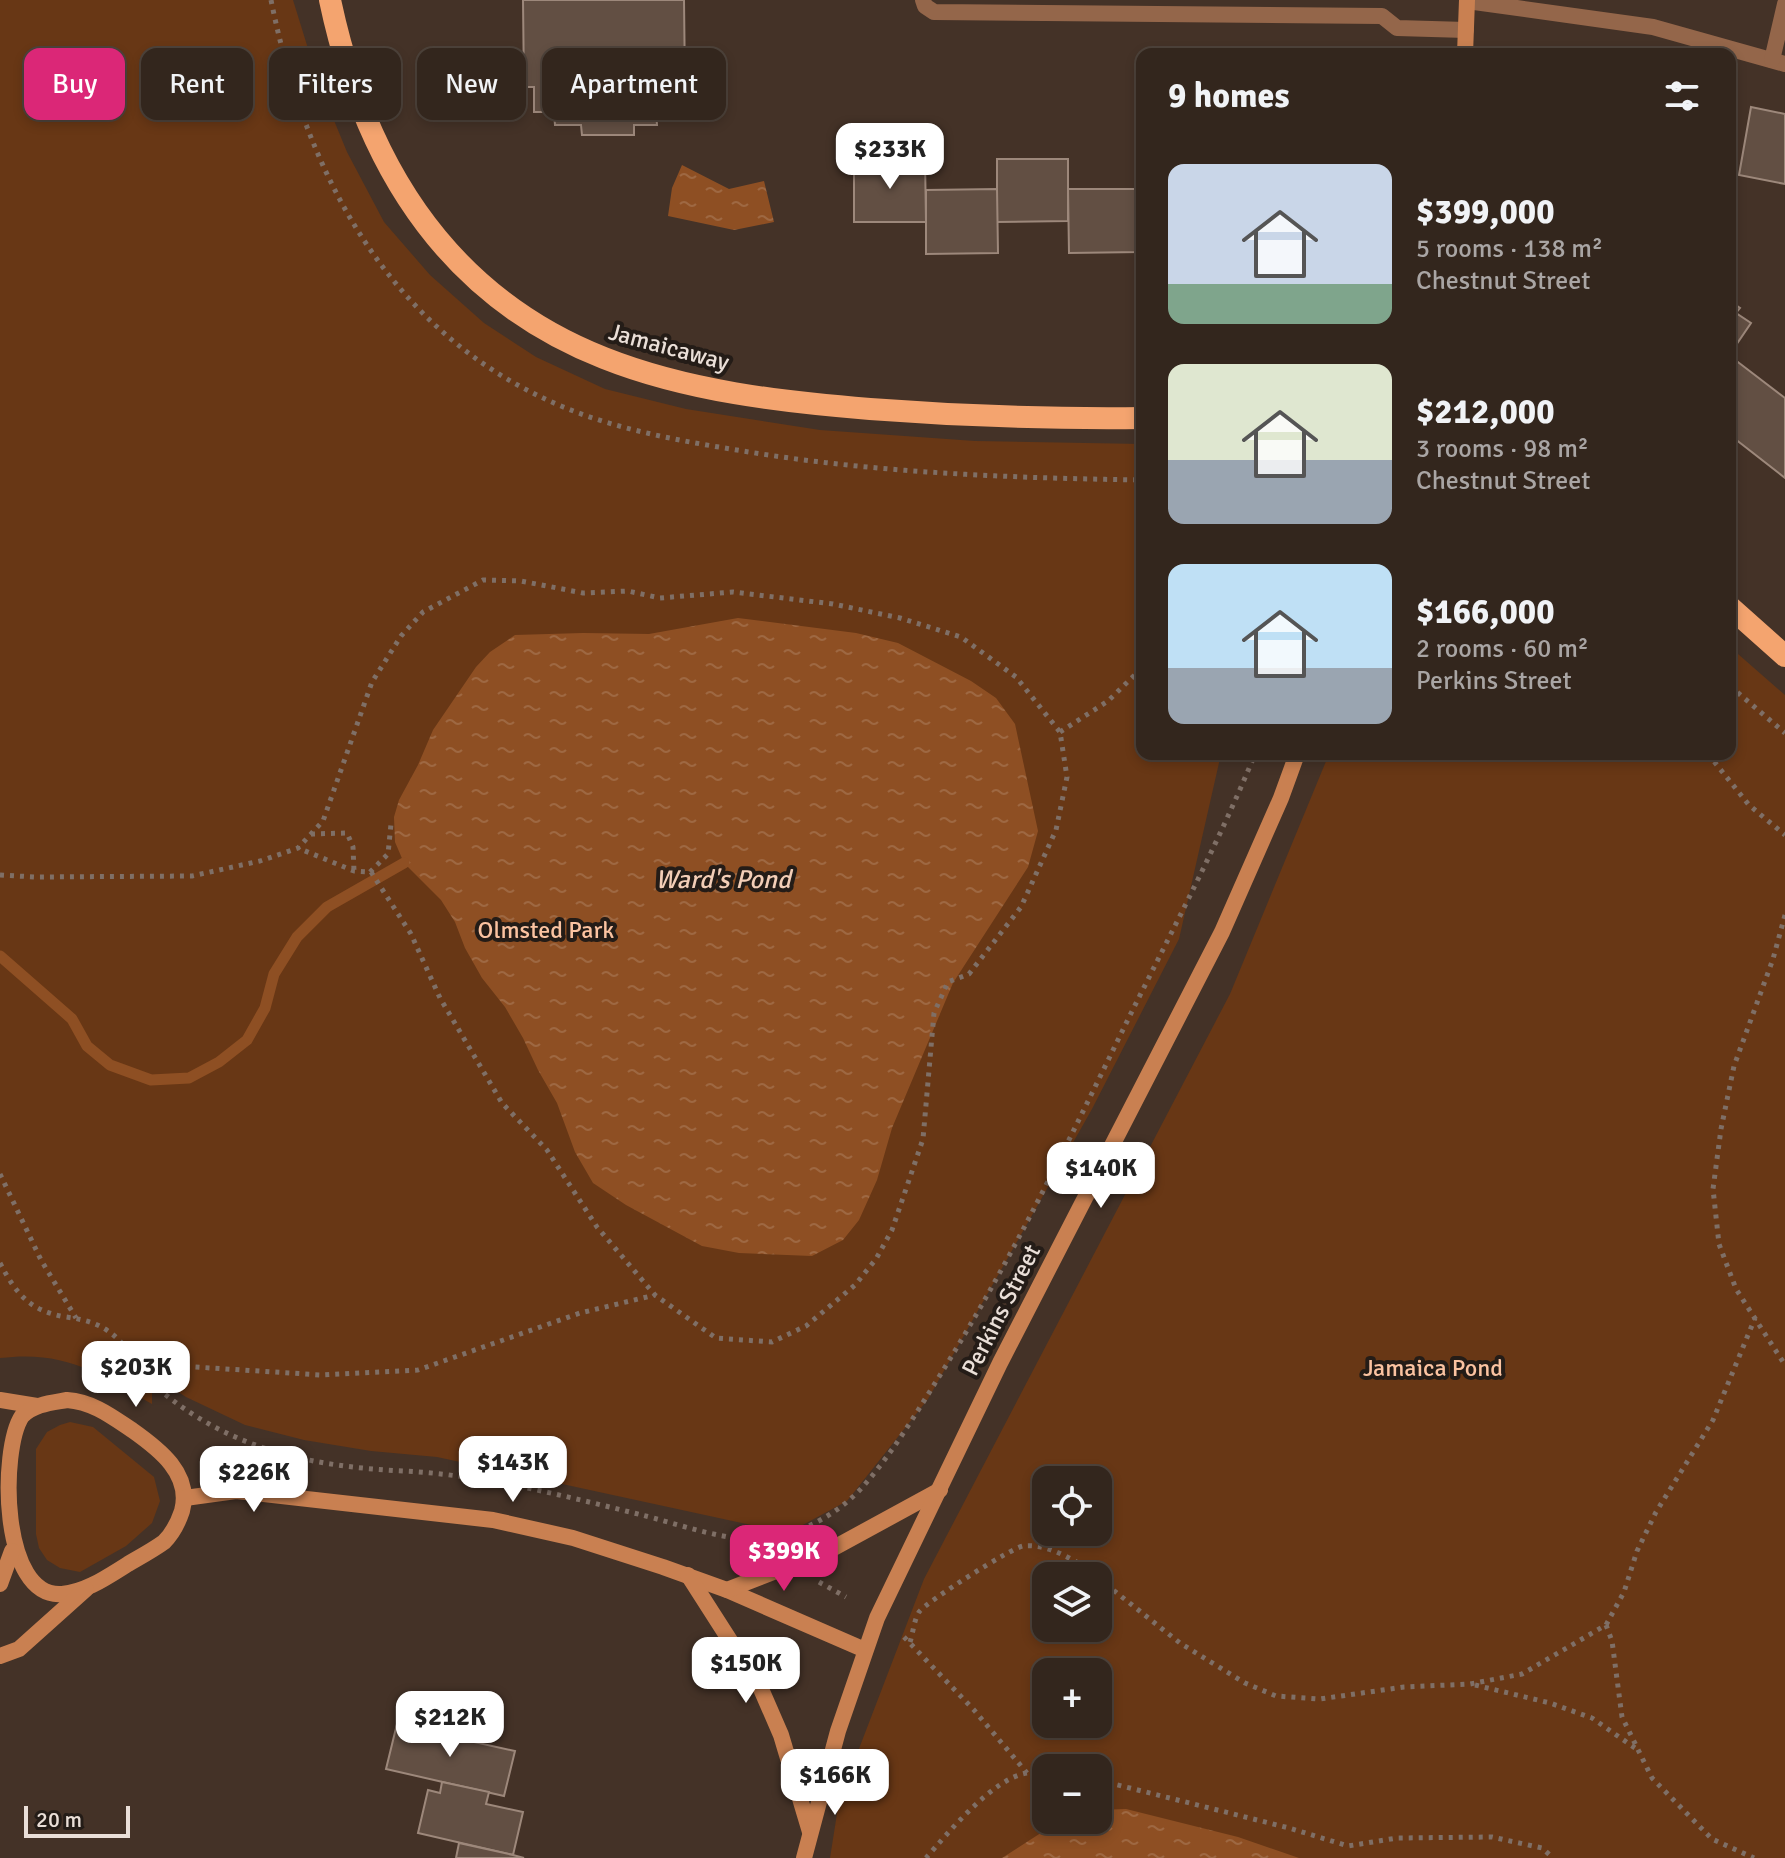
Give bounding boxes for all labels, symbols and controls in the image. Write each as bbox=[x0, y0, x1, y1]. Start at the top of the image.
chip: Buy bbox=[24, 48, 125, 120]
chip: Rent bbox=[141, 48, 253, 120]
chip: Filters bbox=[269, 48, 401, 120]
chip: New bbox=[417, 48, 526, 120]
chip: Apartment bbox=[542, 48, 726, 120]
icon: filters bbox=[1660, 74, 1704, 118]
text: 9 homes bbox=[1168, 75, 1289, 117]
pin: $233K bbox=[834, 123, 946, 191]
text: $233K bbox=[854, 133, 926, 165]
text: $399,000 bbox=[1416, 191, 1555, 233]
icon: home bbox=[1232, 196, 1328, 292]
text: 5 rooms · 138 m² bbox=[1416, 233, 1603, 265]
text: Chestnut Street bbox=[1416, 265, 1590, 297]
street label: Jamaicaway bbox=[605, 317, 733, 377]
text: $212,000 bbox=[1416, 391, 1555, 433]
icon: home bbox=[1232, 396, 1328, 492]
text: 3 rooms · 98 m² bbox=[1416, 433, 1589, 465]
text: Chestnut Street bbox=[1416, 465, 1590, 497]
text: $166,000 bbox=[1416, 591, 1555, 633]
icon: home bbox=[1232, 596, 1328, 692]
text: 2 rooms · 60 m² bbox=[1416, 633, 1589, 665]
text: Perkins Street bbox=[1416, 665, 1572, 697]
water label: Ward's Pond bbox=[655, 864, 794, 896]
park label: Olmsted Park bbox=[478, 915, 614, 945]
pin: $140K bbox=[1045, 1142, 1157, 1210]
text: $140K bbox=[1065, 1152, 1137, 1184]
street label: Perkins Street bbox=[955, 1239, 1047, 1381]
pin: $203K bbox=[80, 1341, 192, 1409]
text: $203K bbox=[100, 1351, 172, 1383]
park label: Jamaica Pond bbox=[1363, 1353, 1503, 1383]
pin: $143K bbox=[457, 1436, 569, 1504]
pin: $226K bbox=[198, 1446, 310, 1514]
text: $143K bbox=[477, 1446, 549, 1478]
text: $226K bbox=[218, 1456, 290, 1488]
map controls bbox=[1032, 1466, 1112, 1834]
button: locate bbox=[1032, 1466, 1112, 1546]
pin: $399K bbox=[728, 1525, 840, 1593]
text: $399K bbox=[748, 1535, 820, 1567]
button: layers bbox=[1032, 1562, 1112, 1642]
pin: $150K bbox=[690, 1637, 802, 1705]
text: $150K bbox=[710, 1647, 782, 1679]
button: + bbox=[1032, 1658, 1112, 1738]
pin: $212K bbox=[394, 1691, 506, 1759]
text: $212K bbox=[414, 1701, 486, 1733]
pin: $166K bbox=[779, 1749, 891, 1817]
button: − bbox=[1032, 1754, 1112, 1834]
text: $166K bbox=[799, 1759, 871, 1791]
scale bar bbox=[24, 1802, 130, 1838]
text: 20 m bbox=[36, 1806, 82, 1833]

